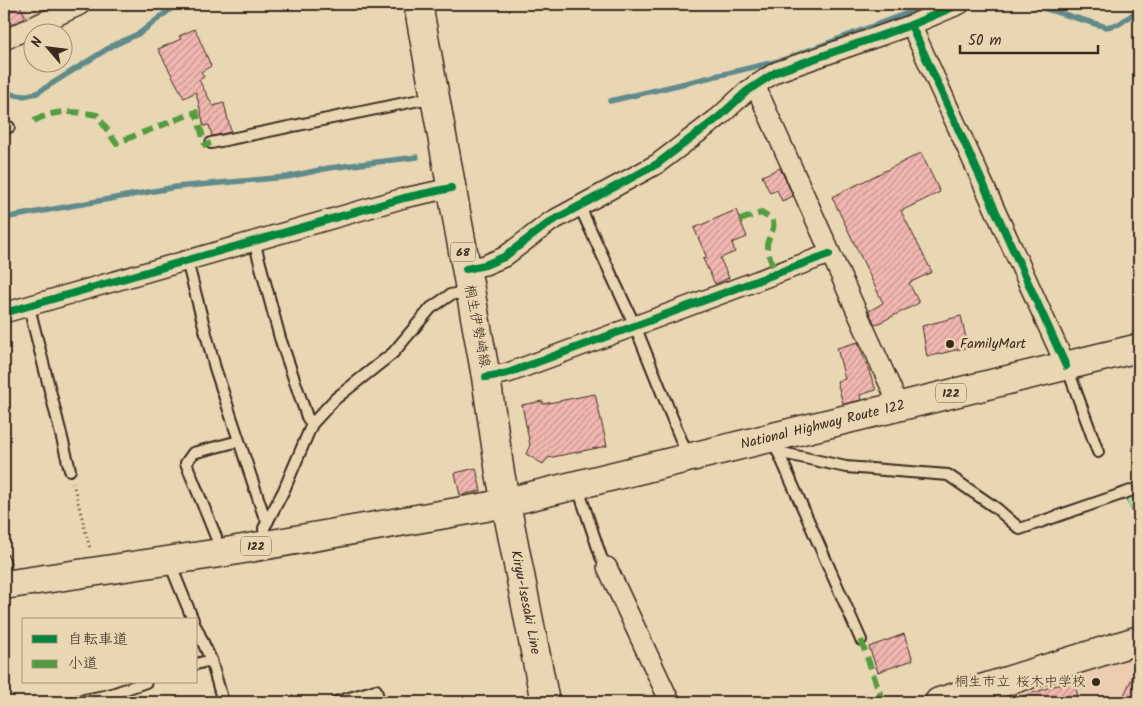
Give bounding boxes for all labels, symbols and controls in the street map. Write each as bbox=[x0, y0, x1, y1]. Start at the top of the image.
north arrow bbox=[22, 22, 72, 72]
scale bar bbox=[960, 22, 1098, 54]
text: 50 m bbox=[968, 29, 1002, 53]
text: N bbox=[26, 33, 49, 51]
road number: 68 bbox=[450, 242, 476, 262]
street label: 桐生伊勢崎線 bbox=[458, 283, 496, 369]
place label: FamilyMart bbox=[960, 333, 1027, 355]
marker: FamilyMart bbox=[944, 338, 956, 350]
road number: 122 bbox=[936, 383, 966, 402]
street label: National Highway Route 122 bbox=[738, 394, 907, 456]
road number: 122 bbox=[241, 536, 271, 556]
street label: Kiryu-Isesaki Line bbox=[504, 548, 547, 657]
legend bbox=[22, 618, 198, 684]
text: 自転車道 bbox=[68, 628, 128, 652]
text: 小道 bbox=[68, 652, 98, 676]
place label: 桐生市立 桜木中学校 bbox=[954, 671, 1086, 693]
marker: 桐生市立 桜木中学校 bbox=[1090, 676, 1102, 688]

